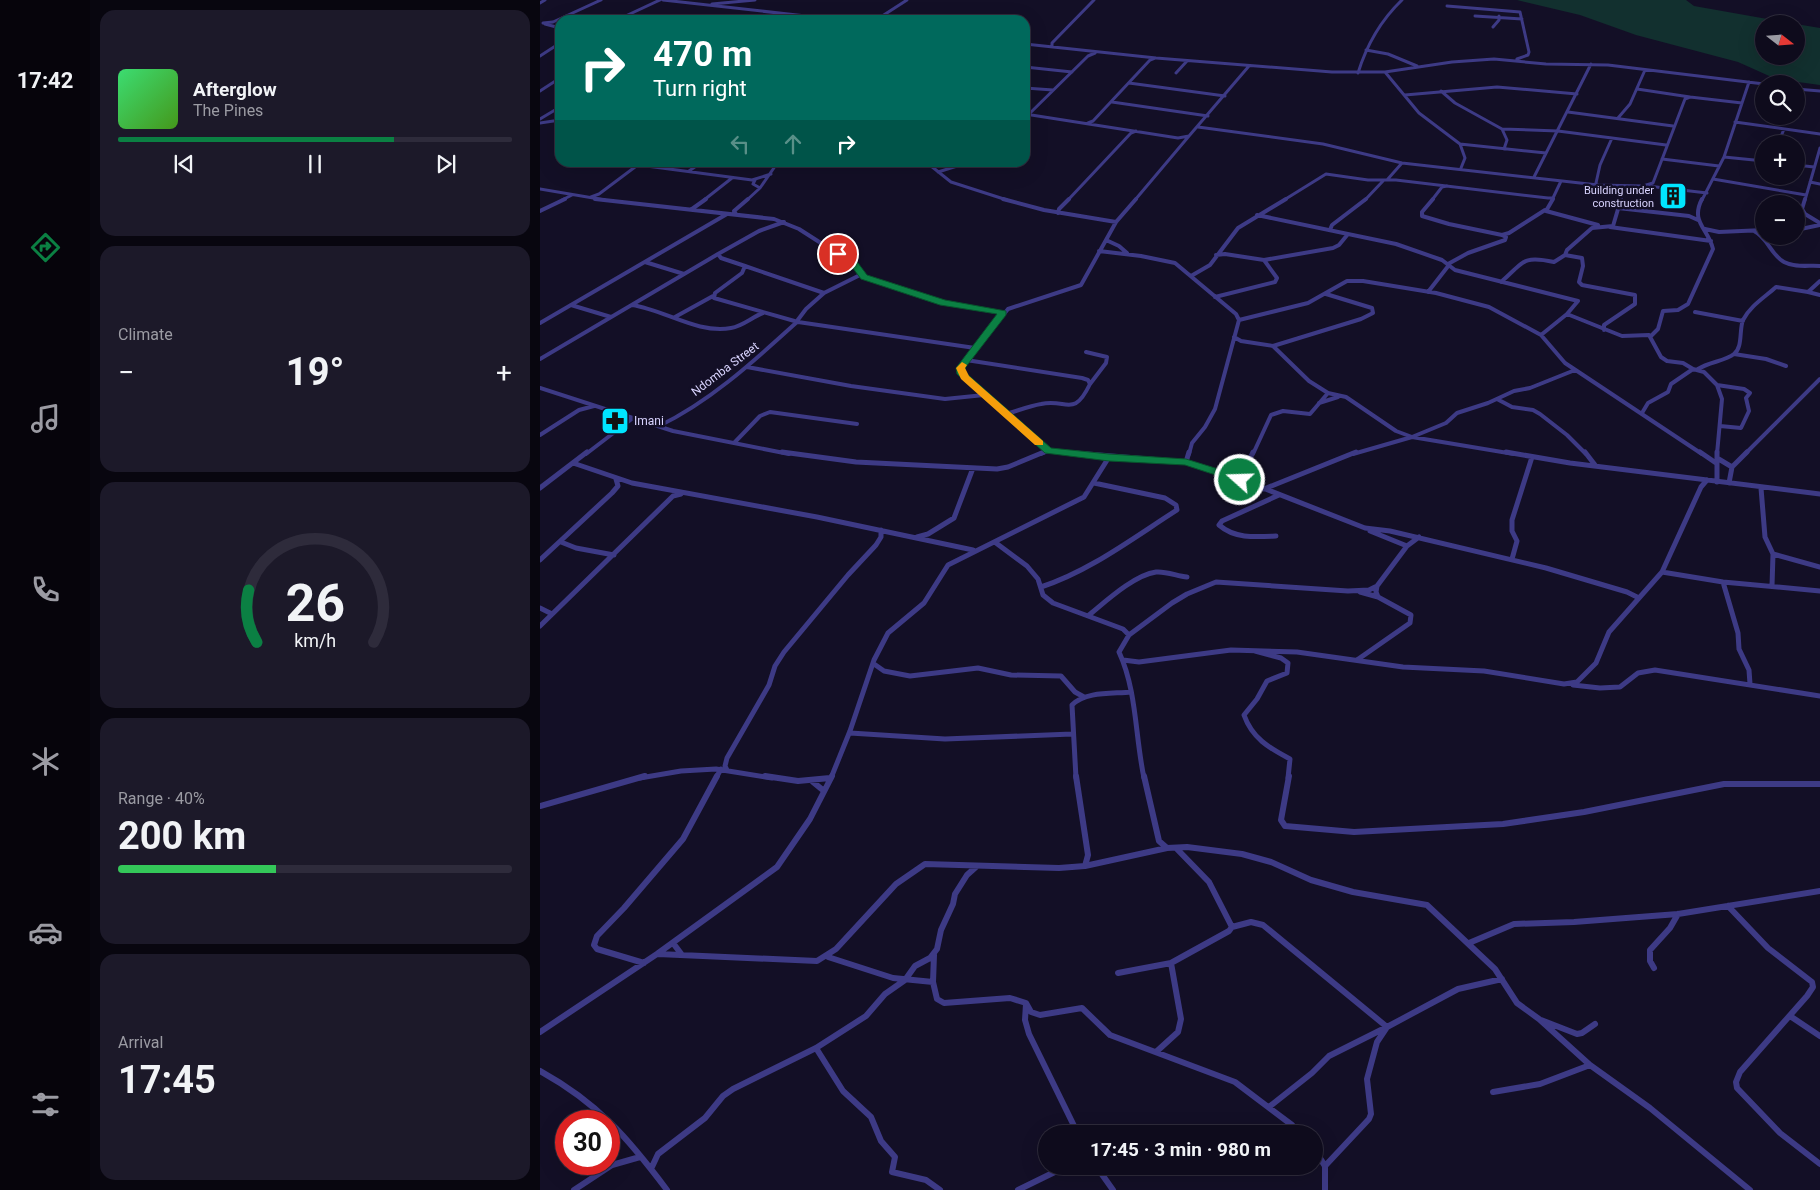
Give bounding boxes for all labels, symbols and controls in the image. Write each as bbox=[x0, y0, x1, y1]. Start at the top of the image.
north arrow bbox=[1755, 15, 1805, 65]
map controls bbox=[1755, 15, 1805, 245]
text: 470 m bbox=[653, 34, 752, 75]
icon: right bbox=[570, 35, 635, 100]
text: 17:42 bbox=[17, 68, 73, 93]
button: search bbox=[1755, 75, 1805, 125]
text: Turn right bbox=[653, 76, 747, 101]
text: Afterglow bbox=[193, 78, 277, 101]
text: The Pines bbox=[193, 101, 263, 120]
icon: left bbox=[726, 130, 754, 158]
icon: ahead bbox=[779, 130, 807, 158]
icon: right bbox=[832, 130, 860, 158]
button: + bbox=[1755, 135, 1805, 185]
icon: previous bbox=[170, 150, 198, 178]
icon: pause bbox=[301, 150, 329, 178]
icon: next bbox=[432, 150, 460, 178]
building icon: Building under construction bbox=[1658, 181, 1688, 211]
place label: Building under construction bbox=[1584, 184, 1654, 210]
button: − bbox=[1755, 195, 1805, 245]
icon: directions bbox=[28, 230, 63, 265]
pin bbox=[817, 233, 859, 275]
icon: arrive bbox=[824, 240, 852, 268]
text: Climate bbox=[118, 325, 173, 344]
street label: Ndomba Street bbox=[689, 339, 761, 399]
text: 19° bbox=[286, 350, 344, 394]
text: − bbox=[118, 356, 134, 389]
text: + bbox=[496, 356, 512, 389]
icon: music bbox=[28, 401, 63, 436]
pharmacy icon: Imani bbox=[600, 406, 630, 436]
place label: Imani bbox=[634, 414, 664, 428]
position arrow bbox=[1213, 453, 1265, 505]
icon: phone bbox=[28, 572, 63, 607]
text: 26 bbox=[285, 573, 345, 634]
text: km/h bbox=[294, 630, 336, 651]
icon: climate bbox=[28, 744, 63, 779]
text: Range · 40% bbox=[118, 789, 205, 808]
text: 200 km bbox=[118, 814, 246, 858]
icon: car bbox=[28, 915, 63, 950]
text: Arrival bbox=[118, 1033, 163, 1052]
text: 17:45 bbox=[118, 1058, 216, 1102]
icon: filters bbox=[28, 1087, 63, 1122]
speed limit sign: 30 bbox=[555, 1110, 620, 1175]
text: 17:45 · 3 min · 980 m bbox=[1090, 1138, 1271, 1161]

